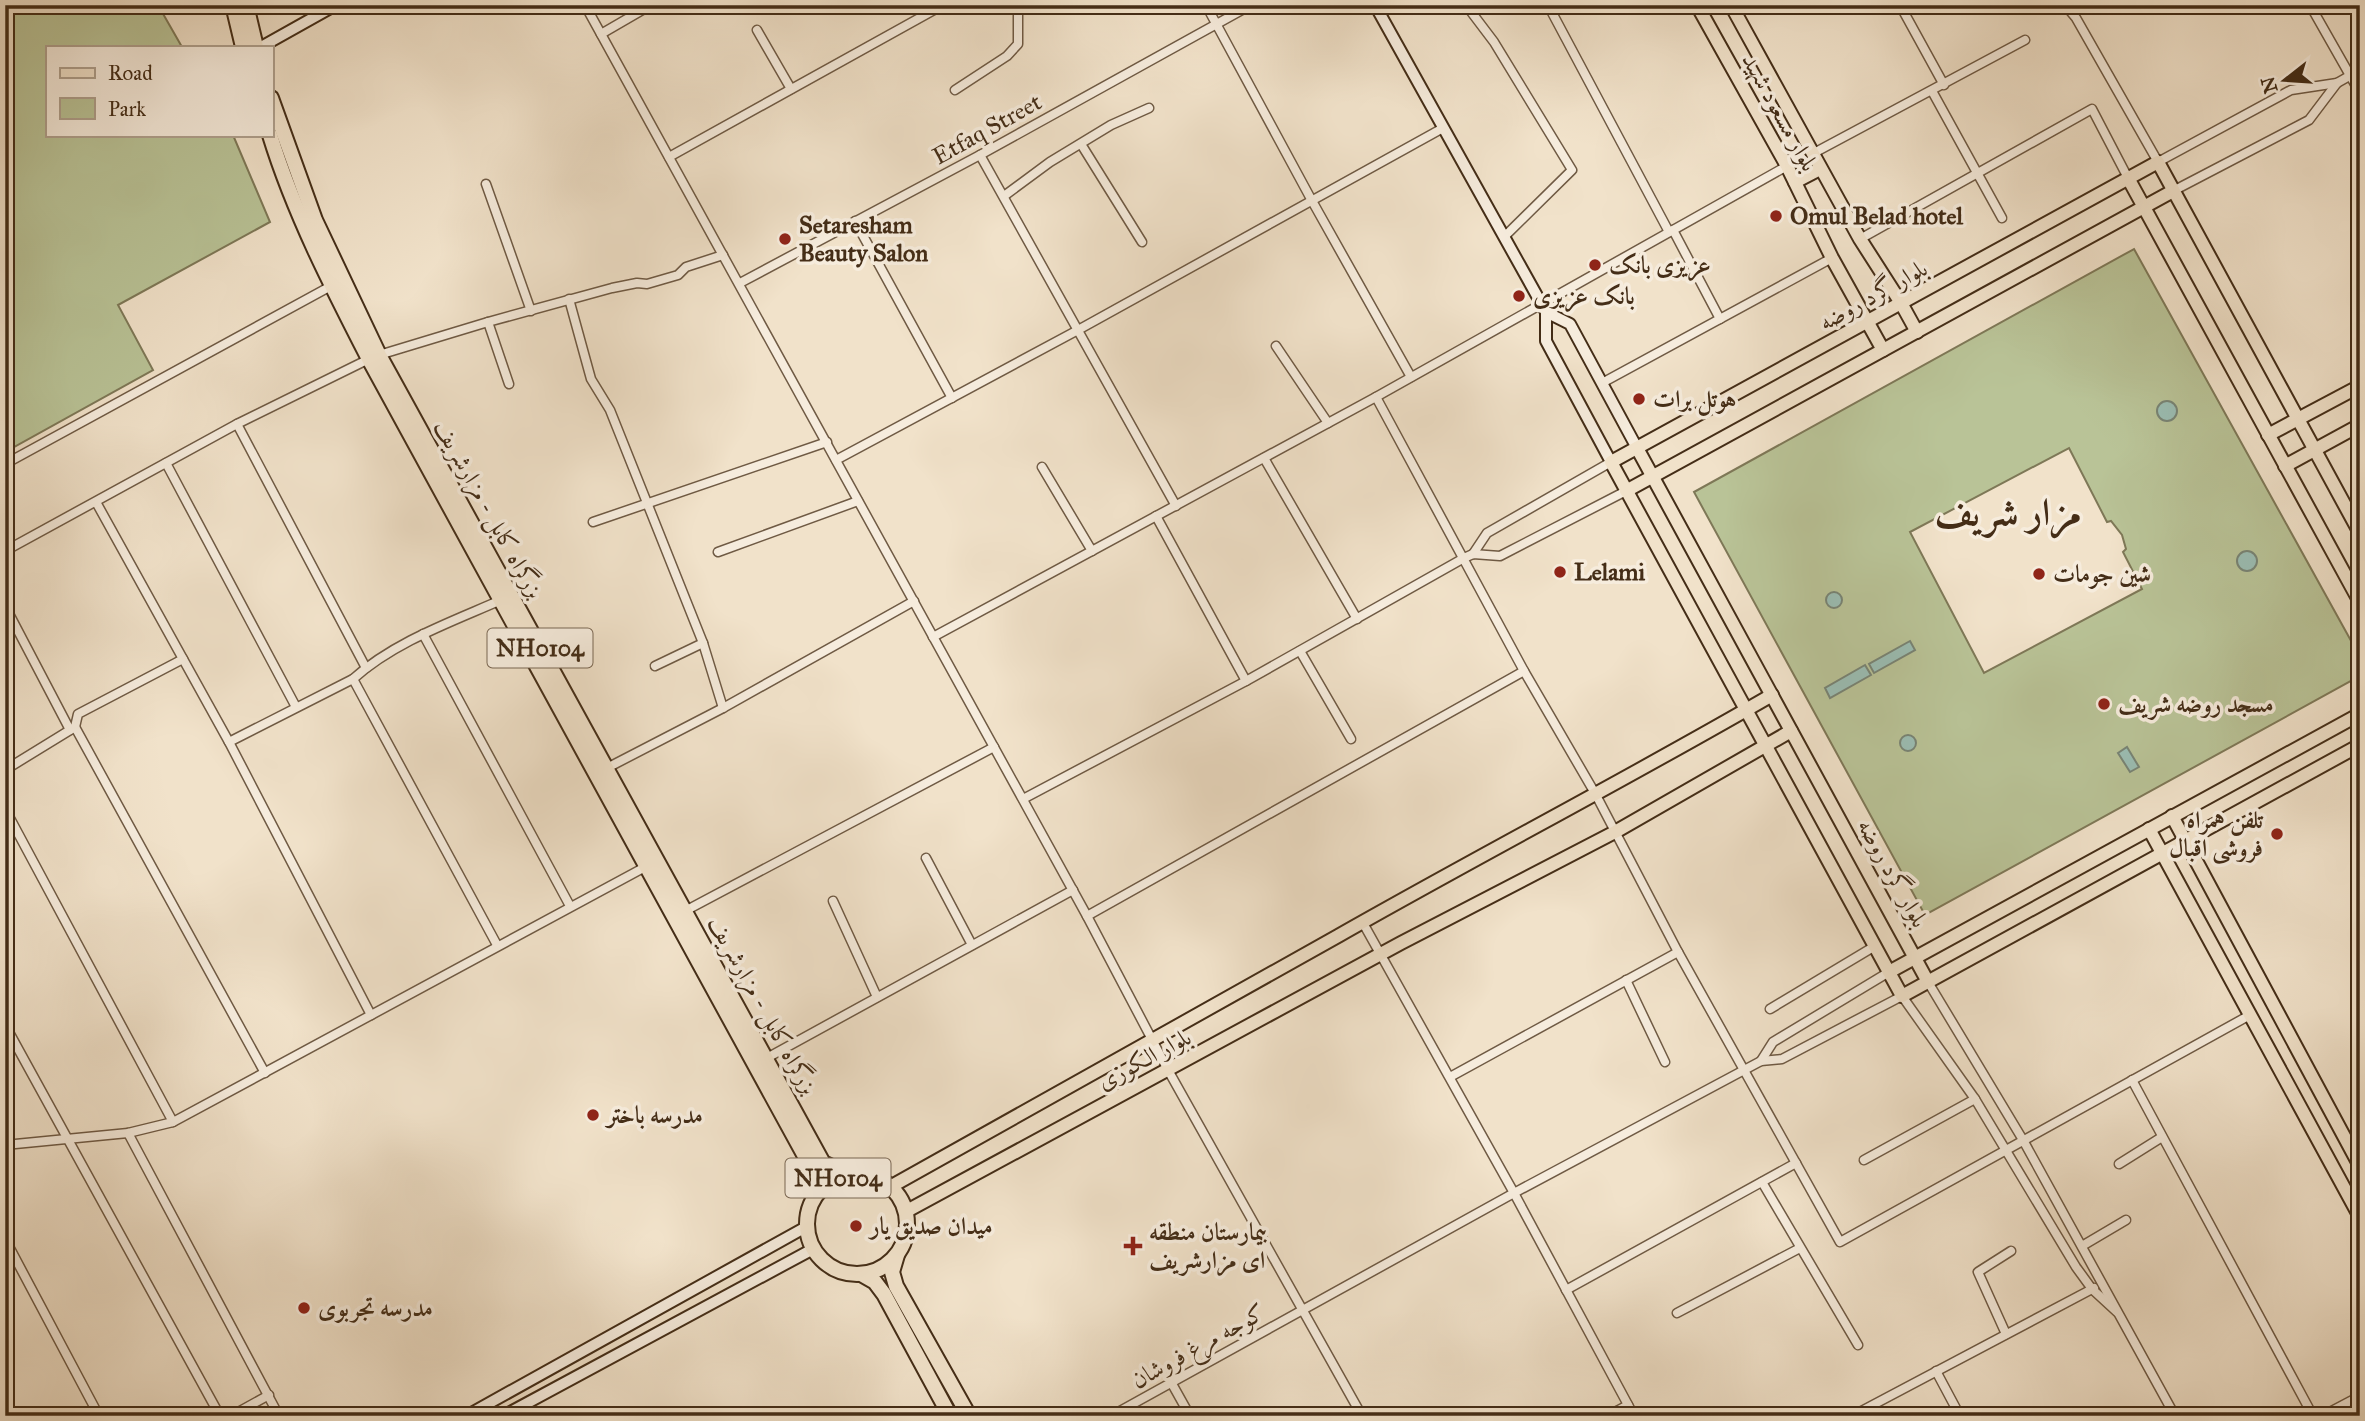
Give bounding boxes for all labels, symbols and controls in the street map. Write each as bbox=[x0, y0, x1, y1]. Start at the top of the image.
legend bbox=[46, 46, 273, 136]
north arrow bbox=[2250, 46, 2320, 116]
street label: بلوار مسعود شهید bbox=[1735, 48, 1825, 176]
text: Road bbox=[108, 60, 153, 86]
text: N bbox=[2256, 74, 2283, 96]
street label: Etfaq Street bbox=[927, 87, 1047, 171]
text: Park bbox=[108, 96, 146, 122]
place label: Omul Belad hotel bbox=[1790, 201, 1963, 231]
marker: Omul Belad hotel bbox=[1768, 208, 1784, 224]
place label: Setaresham Beauty Salon bbox=[799, 210, 928, 268]
marker: Setaresham Beauty Salon bbox=[777, 231, 793, 247]
place label: عزیزی بانک bbox=[1609, 250, 1711, 282]
street label: بلوار گرد روضه bbox=[1813, 252, 1933, 337]
marker: عزیزی بانک bbox=[1587, 257, 1603, 273]
place label: بانک عزیزی bbox=[1533, 281, 1635, 313]
marker: بانک عزیزی bbox=[1511, 288, 1527, 304]
place label: هوتل برات bbox=[1653, 384, 1736, 416]
marker: هوتل برات bbox=[1631, 391, 1647, 407]
street label: بزرگراه کابل - مزارشریف bbox=[426, 414, 551, 605]
district label: مزار شريف bbox=[1935, 489, 2081, 539]
place label: Lelami bbox=[1574, 557, 1646, 587]
place label: شین جومات bbox=[2053, 559, 2151, 589]
marker: Lelami bbox=[1552, 564, 1568, 580]
marker: شین جومات bbox=[2031, 566, 2047, 582]
road number: NH0104 bbox=[488, 628, 592, 668]
place label: مسجد روضه شریف bbox=[2118, 689, 2274, 720]
marker: مسجد روضه شریف bbox=[2096, 696, 2112, 712]
place label: تلفن همراه فروشی اقبال bbox=[2169, 805, 2264, 865]
street label: بلوار گرد روضه bbox=[1851, 813, 1936, 933]
marker: تلفن همراه فروشی اقبال bbox=[2269, 826, 2285, 842]
street label: بزرگراه کابل - مزارشریف bbox=[700, 910, 825, 1101]
street label: بلوار الکوزی bbox=[1092, 1022, 1196, 1096]
place label: مدرسه باختر bbox=[604, 1100, 703, 1130]
marker: مدرسه باختر bbox=[585, 1107, 601, 1123]
road number: NH0104 bbox=[786, 1158, 890, 1198]
place label: میدان صدیق یار bbox=[867, 1211, 993, 1241]
place label: بیمارستان منطقه ای مزارشریف bbox=[1149, 1217, 1267, 1277]
marker: میدان صدیق یار bbox=[848, 1218, 864, 1234]
marker: بیمارستان منطقه ای مزارشریف bbox=[1123, 1236, 1143, 1256]
place label: مدرسه تجربوى bbox=[318, 1293, 433, 1323]
street label: كوجه مرغ فروشان bbox=[1126, 1297, 1273, 1399]
marker: مدرسه تجربوى bbox=[296, 1300, 312, 1316]

